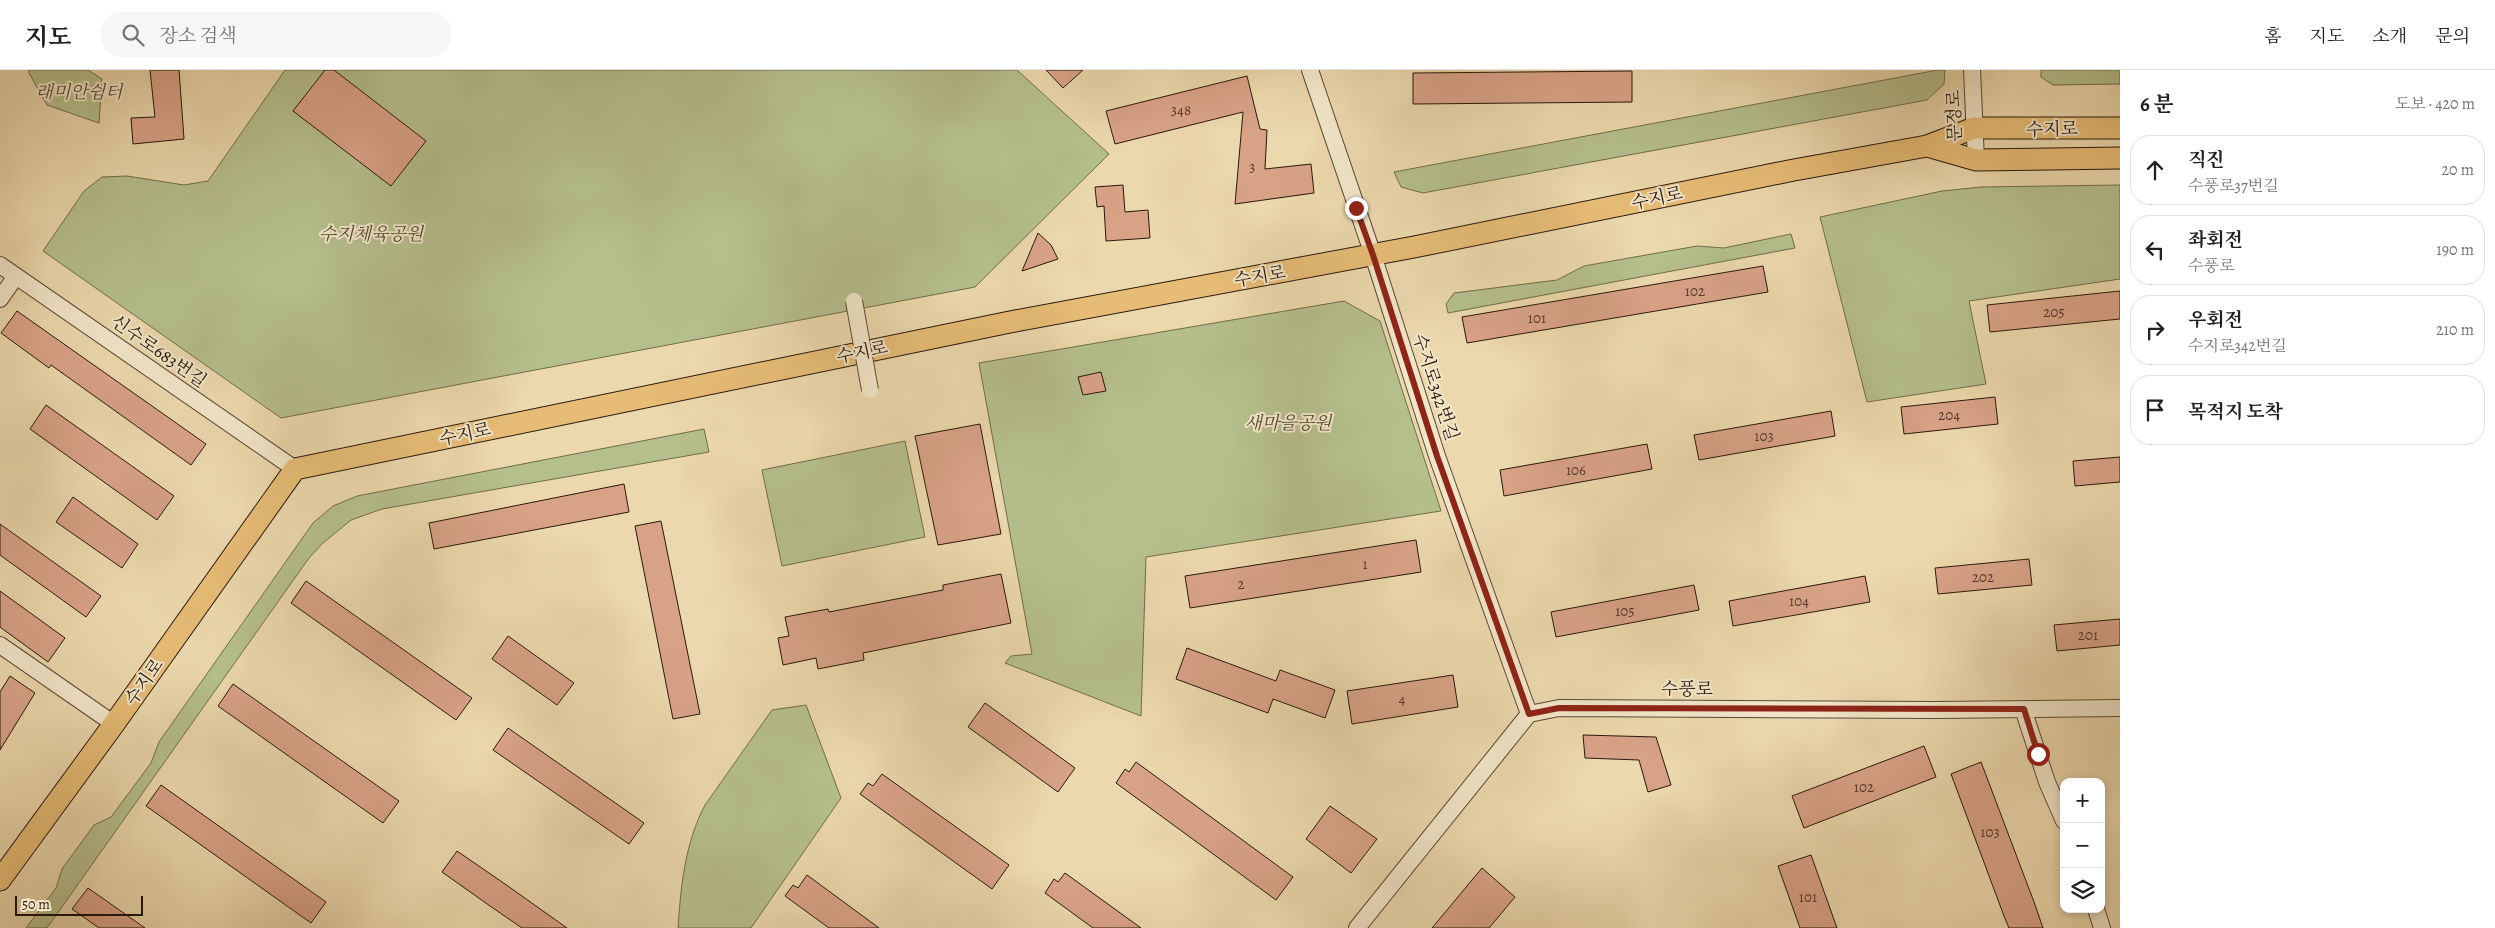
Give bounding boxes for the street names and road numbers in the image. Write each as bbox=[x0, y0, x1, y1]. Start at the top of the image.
street label: 문정로 bbox=[1941, 90, 1967, 142]
street label: 수지로 bbox=[2026, 117, 2078, 141]
street label: 수지로 bbox=[1629, 181, 1685, 215]
street label: 수지로 bbox=[1232, 260, 1288, 292]
street label: 신수로683번길 bbox=[106, 309, 212, 393]
street label: 수지로342번길 bbox=[1407, 330, 1465, 444]
street label: 수지로 bbox=[834, 335, 890, 369]
street label: 수지로 bbox=[437, 417, 493, 451]
street label: 수지로 bbox=[119, 654, 169, 710]
street label: 수풍로 bbox=[1661, 677, 1713, 701]

